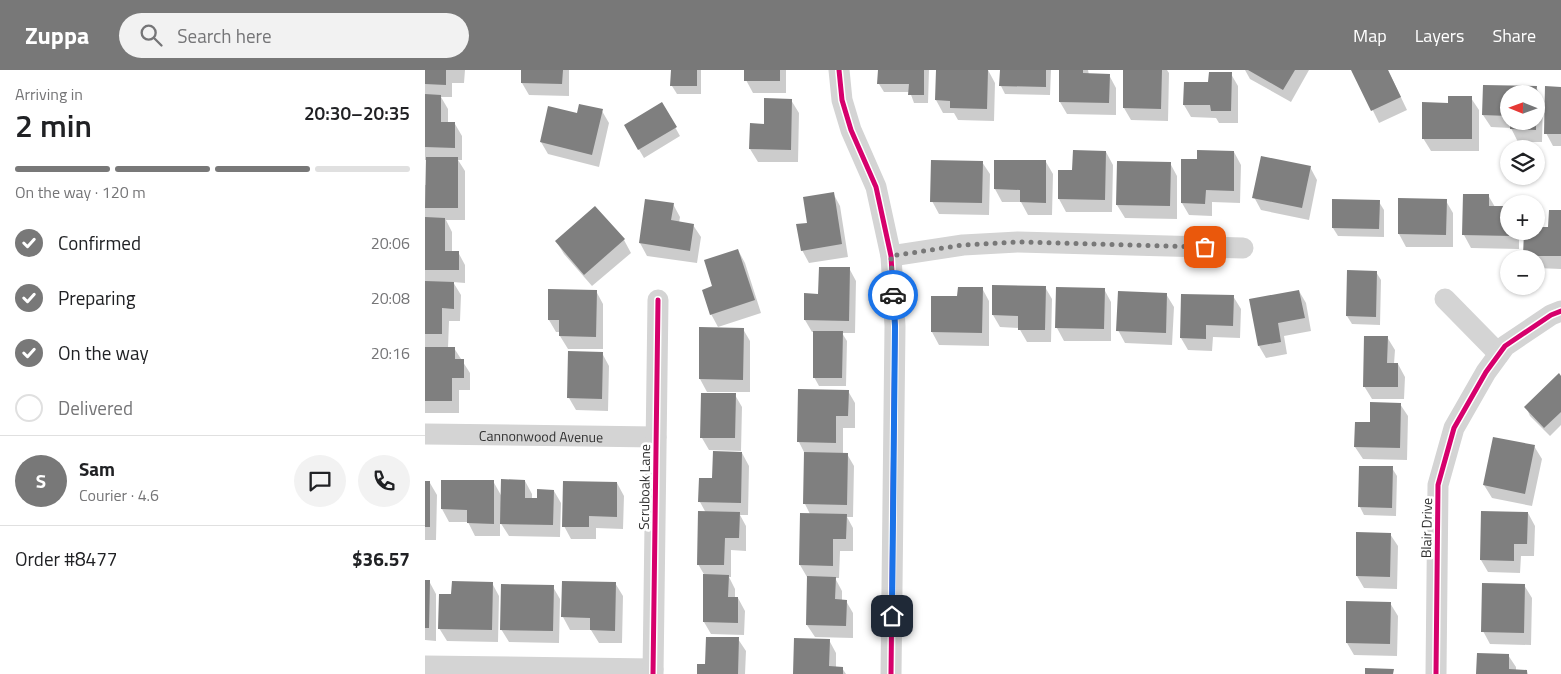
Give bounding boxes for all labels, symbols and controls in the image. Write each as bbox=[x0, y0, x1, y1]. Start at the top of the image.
search box bbox=[119, 13, 469, 58]
text: Zuppa bbox=[25, 17, 89, 53]
icon: search bbox=[137, 21, 165, 49]
text: Search here bbox=[177, 21, 271, 50]
text: Map bbox=[1353, 22, 1387, 49]
text: Layers bbox=[1415, 22, 1464, 49]
text: Share bbox=[1492, 22, 1536, 49]
text: Arriving in bbox=[15, 82, 83, 106]
north arrow bbox=[1500, 85, 1545, 130]
map controls bbox=[1500, 85, 1545, 295]
text: 20:30–20:35 bbox=[304, 98, 410, 127]
text: 2 min bbox=[15, 101, 92, 149]
button: layers bbox=[1500, 140, 1545, 185]
text: On the way · 120 m bbox=[15, 180, 146, 204]
button: + bbox=[1500, 195, 1545, 240]
pin bbox=[1184, 226, 1226, 268]
text: Confirmed bbox=[58, 228, 141, 257]
icon: check bbox=[15, 229, 43, 257]
text: 20:06 bbox=[371, 231, 410, 255]
icon: bag bbox=[1191, 233, 1219, 261]
button: − bbox=[1500, 250, 1545, 295]
courier bbox=[868, 270, 918, 320]
icon: car bbox=[879, 281, 907, 309]
text: Preparing bbox=[58, 283, 135, 312]
icon: check bbox=[15, 284, 43, 312]
text: 20:08 bbox=[371, 286, 410, 310]
text: On the way bbox=[58, 338, 149, 367]
icon: check bbox=[15, 339, 43, 367]
text: 20:16 bbox=[371, 341, 410, 365]
text: Delivered bbox=[58, 393, 133, 422]
street label: Cannonwood Avenue bbox=[479, 424, 603, 447]
street label: Scruboak Lane bbox=[633, 444, 655, 530]
text: Sam bbox=[79, 454, 115, 483]
button: chat bbox=[294, 455, 346, 507]
button: phone bbox=[358, 455, 410, 507]
text: S bbox=[36, 466, 46, 495]
text: Courier · 4.6 bbox=[79, 483, 159, 507]
street label: Blair Drive bbox=[1415, 498, 1437, 558]
text: Order #8477 bbox=[15, 544, 117, 573]
text: $36.57 bbox=[352, 544, 410, 573]
pin bbox=[871, 595, 913, 637]
icon: home bbox=[878, 602, 906, 630]

